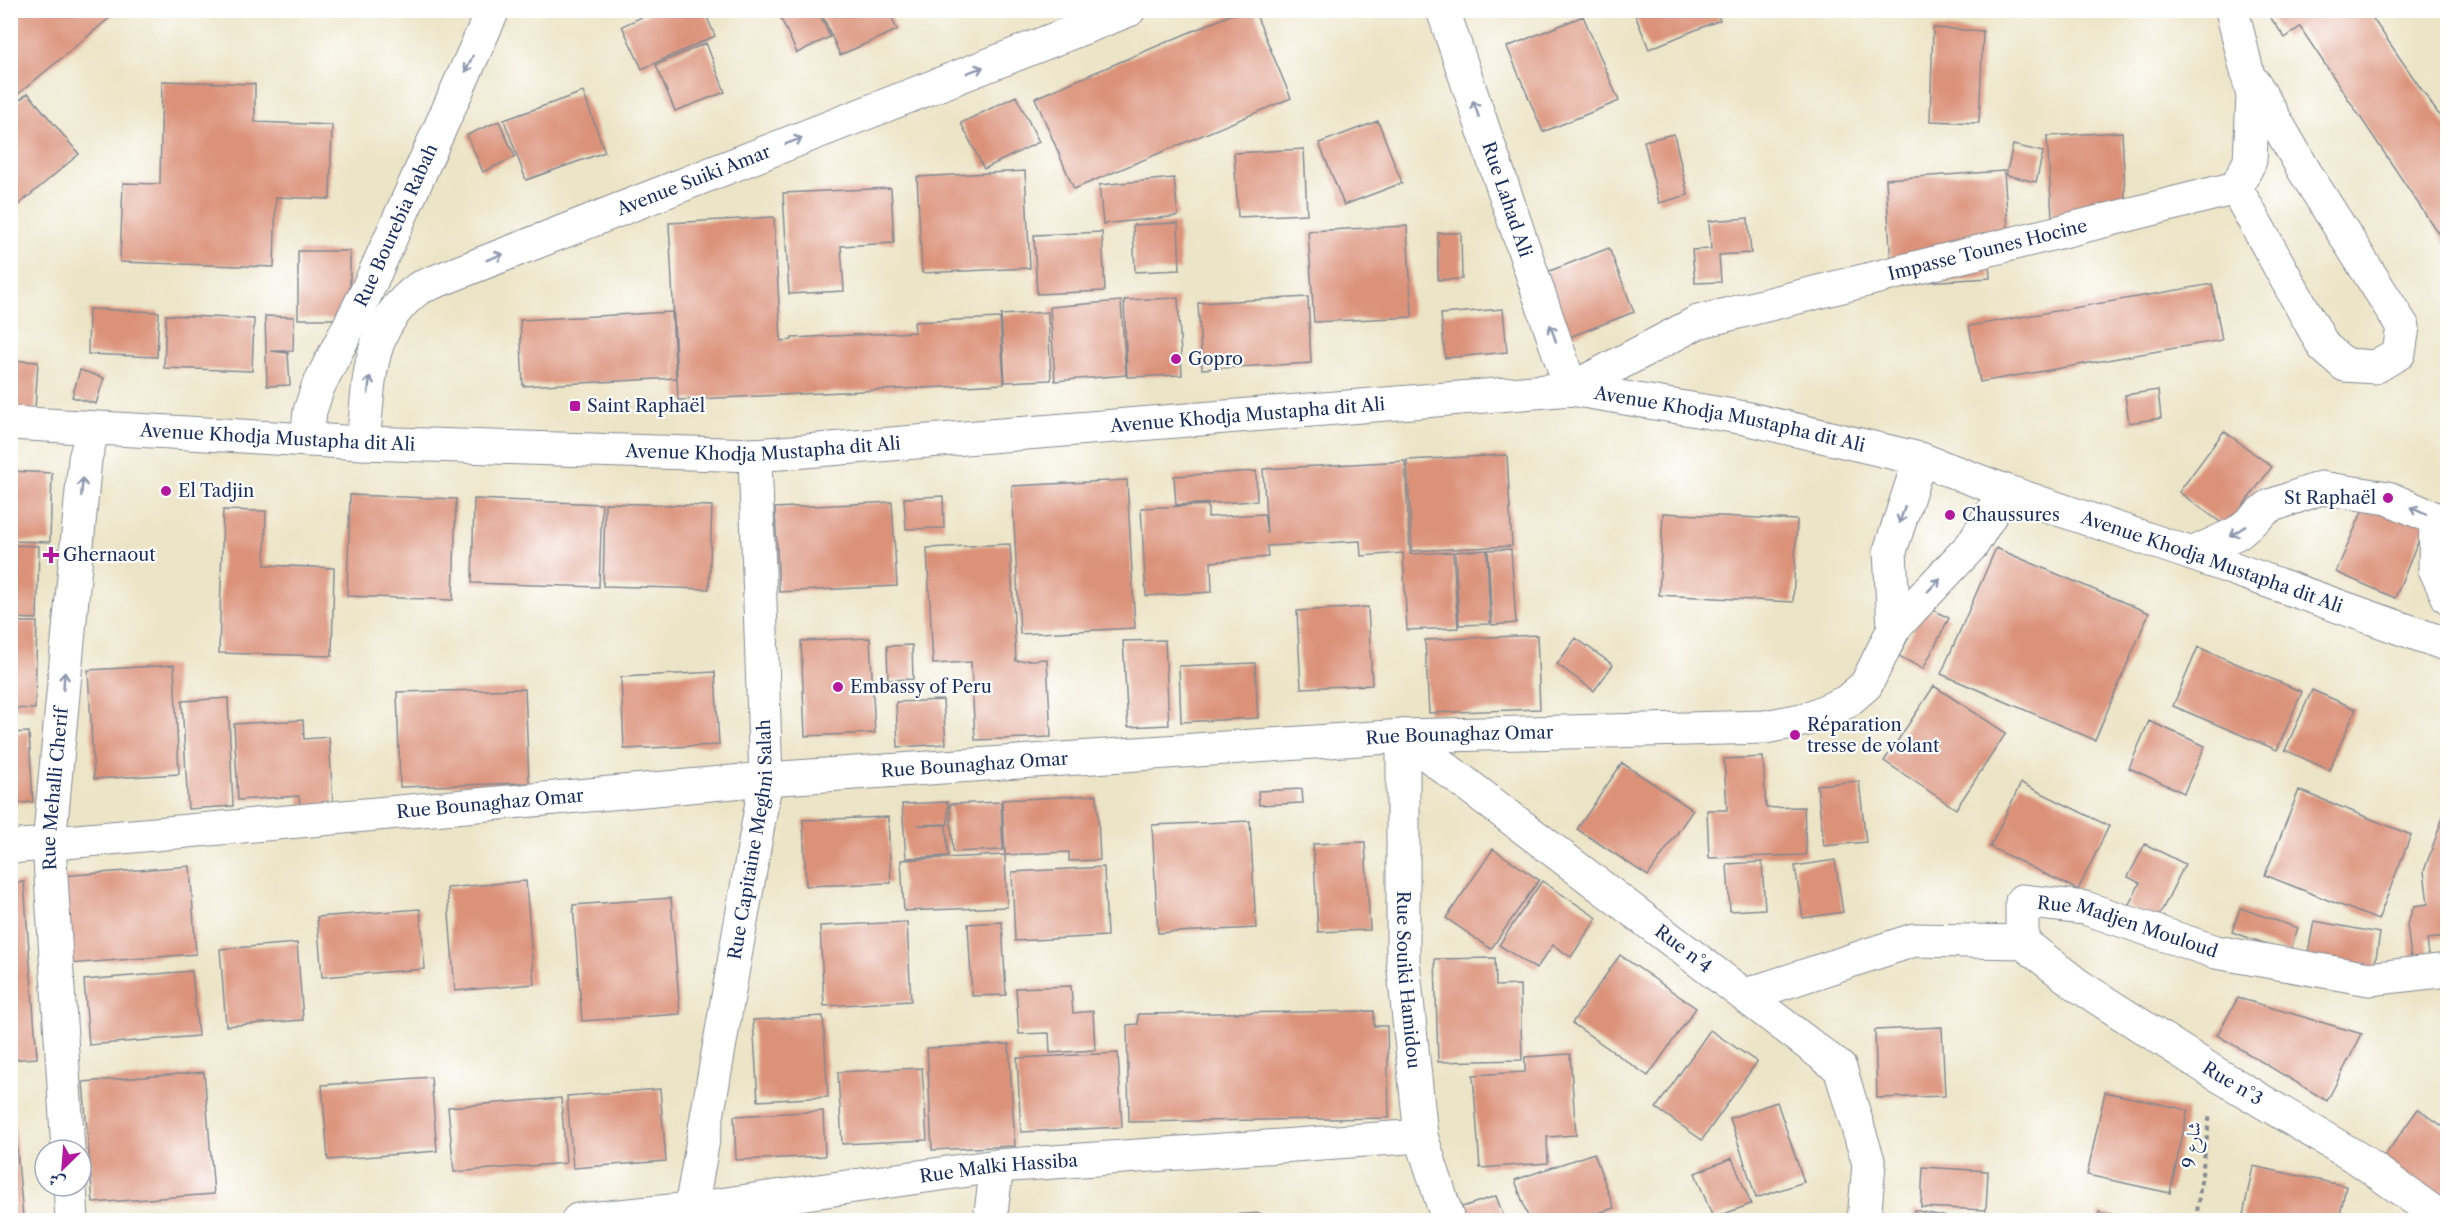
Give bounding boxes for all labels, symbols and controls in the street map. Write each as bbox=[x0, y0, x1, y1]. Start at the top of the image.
one-way arrow bbox=[462, 54, 474, 72]
one-way arrow bbox=[966, 64, 984, 75]
one-way arrow bbox=[1470, 100, 1481, 119]
one-way arrow bbox=[784, 135, 803, 146]
street label: Rue Lahad Ali bbox=[1477, 139, 1537, 261]
street label: Avenue Suiki Amar bbox=[613, 140, 774, 221]
street label: Rue Bourebia Rabah bbox=[350, 141, 442, 311]
street label: Impasse Tounes Hocine bbox=[1886, 214, 2089, 285]
one-way arrow bbox=[485, 251, 503, 262]
one-way arrow bbox=[1546, 324, 1557, 343]
place label: Gopro bbox=[1188, 348, 1243, 370]
marker: Gopro bbox=[1169, 352, 1183, 366]
one-way arrow bbox=[364, 375, 375, 395]
street label: Avenue Khodja Mustapha dit Ali bbox=[1592, 382, 1868, 457]
street label: Avenue Khodja Mustapha dit Ali bbox=[1108, 393, 1386, 437]
place label: Saint Raphaël bbox=[587, 395, 705, 417]
marker: Saint Raphaël bbox=[568, 399, 582, 413]
street label: Avenue Khodja Mustapha dit Ali bbox=[138, 419, 416, 456]
street label: Avenue Khodja Mustapha dit Ali bbox=[624, 432, 902, 466]
one-way arrow bbox=[77, 478, 88, 497]
place label: El Tadjin bbox=[178, 480, 254, 502]
marker: El Tadjin bbox=[159, 484, 173, 498]
place label: St Raphaël bbox=[2284, 487, 2376, 509]
marker: St Raphaël bbox=[2381, 491, 2395, 505]
place label: Chaussures bbox=[1962, 504, 2060, 526]
one-way arrow bbox=[1896, 505, 1907, 524]
one-way arrow bbox=[2409, 505, 2428, 516]
street label: Avenue Khodja Mustapha dit Ali bbox=[2077, 506, 2346, 618]
marker: Chaussures bbox=[1943, 508, 1957, 522]
one-way arrow bbox=[2230, 525, 2247, 537]
place label: Ghernaout bbox=[63, 544, 156, 566]
marker: Ghernaout bbox=[44, 548, 58, 562]
one-way arrow bbox=[1927, 578, 1941, 593]
one-way arrow bbox=[59, 672, 70, 692]
place label: Embassy of Peru bbox=[850, 676, 992, 698]
marker: Embassy of Peru bbox=[831, 680, 845, 694]
street label: Rue Mehalli Cherif bbox=[38, 704, 73, 871]
place label: Réparation tresse de volant bbox=[1807, 714, 1940, 757]
street label: Rue Capitaine Meghni Salah bbox=[724, 719, 777, 961]
street label: Rue Bounaghaz Omar bbox=[1365, 721, 1554, 749]
marker: Réparation tresse de volant bbox=[1788, 728, 1802, 742]
street label: Rue Bounaghaz Omar bbox=[880, 748, 1069, 782]
street label: Rue Bounaghaz Omar bbox=[396, 784, 585, 823]
street label: Rue Souiki Hamidou bbox=[1392, 891, 1425, 1070]
street label: Rue Madjen Mouloud bbox=[2036, 892, 2221, 963]
street label: Rue n°4 bbox=[1650, 920, 1716, 978]
street label: Rue n°3 bbox=[2198, 1057, 2267, 1110]
street label: شارع 9 bbox=[2178, 1121, 2210, 1170]
north arrow bbox=[33, 1138, 93, 1198]
street label: Rue Malki Hassiba bbox=[918, 1149, 1079, 1188]
text: ش bbox=[45, 1169, 68, 1194]

